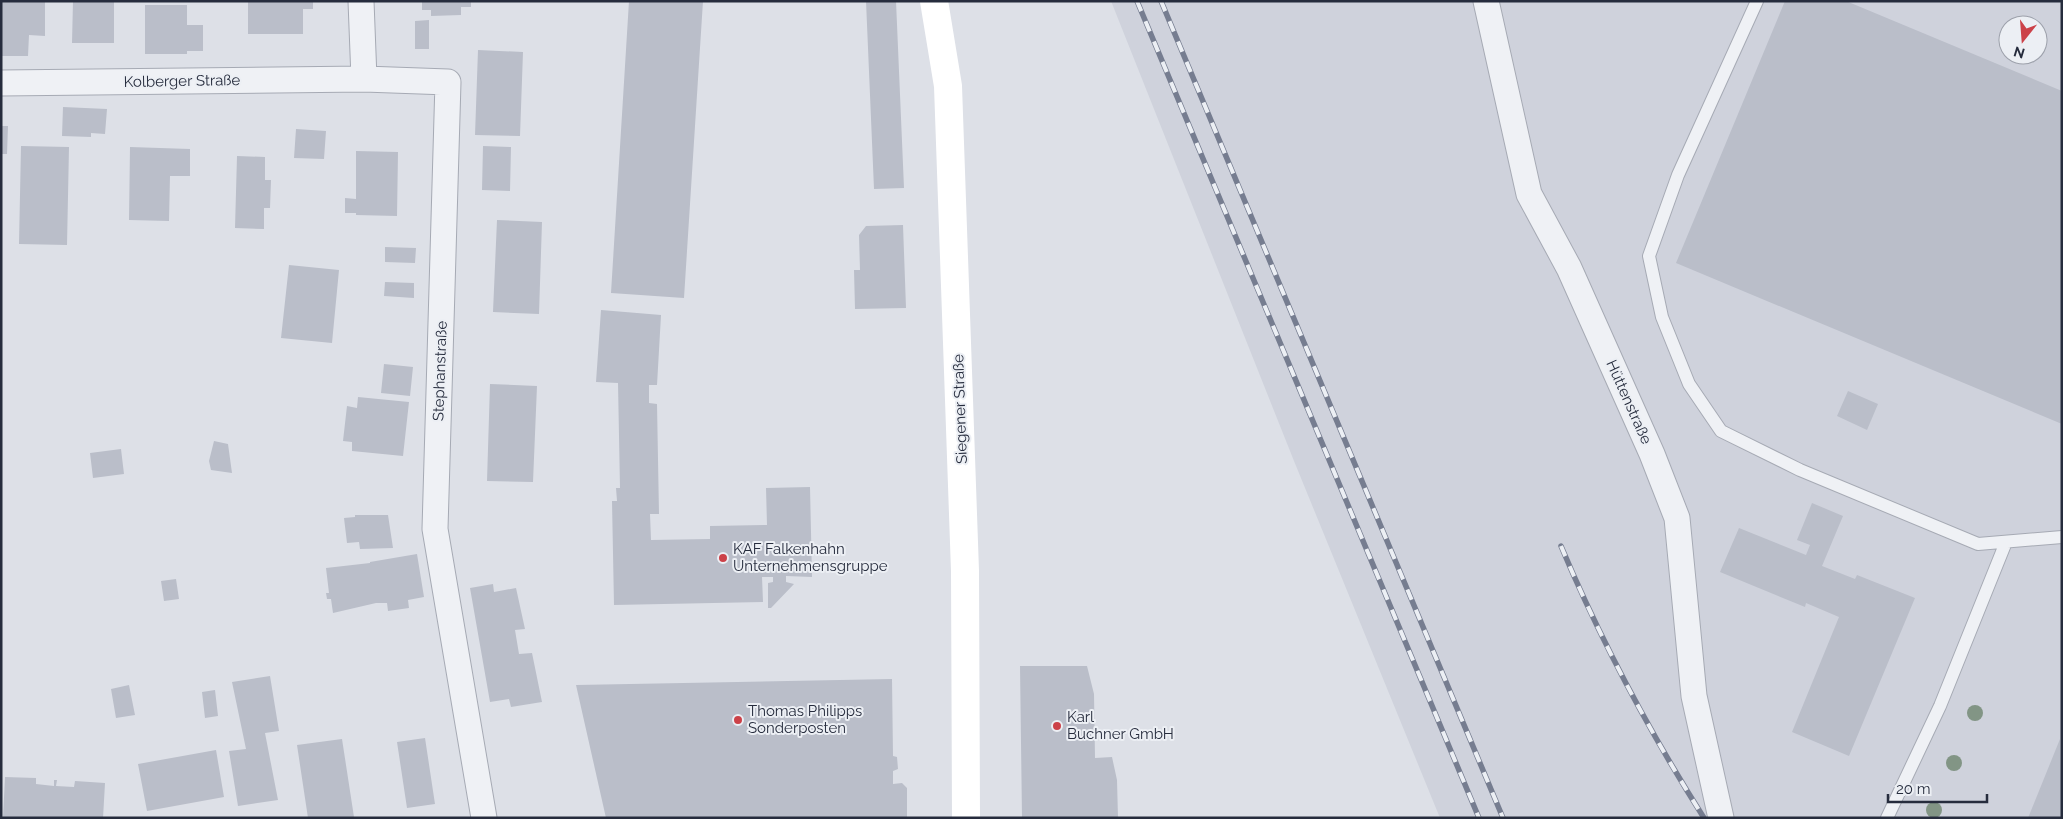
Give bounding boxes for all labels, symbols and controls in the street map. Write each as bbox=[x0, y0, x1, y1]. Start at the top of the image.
north arrow bbox=[1998, 15, 2048, 65]
text: N bbox=[2012, 43, 2027, 62]
street label: Kolberger Straße bbox=[124, 71, 241, 91]
street label: Stephanstraße bbox=[429, 320, 451, 421]
street label: Siegener Straße bbox=[949, 354, 971, 464]
street label: Hüttenstraße bbox=[1602, 357, 1656, 447]
place label: KAF Falkenhahn Unternehmensgruppe bbox=[733, 540, 888, 575]
marker: KAF Falkenhahn Unternehmensgruppe bbox=[717, 552, 729, 564]
place label: Thomas Philipps Sonderposten bbox=[748, 702, 862, 737]
place label: Karl Buchner GmbH bbox=[1067, 708, 1174, 743]
marker: Thomas Philipps Sonderposten bbox=[732, 714, 744, 726]
marker: Karl Buchner GmbH bbox=[1051, 720, 1063, 732]
scale bar bbox=[1888, 772, 1987, 804]
text: 20 m bbox=[1896, 780, 1931, 798]

